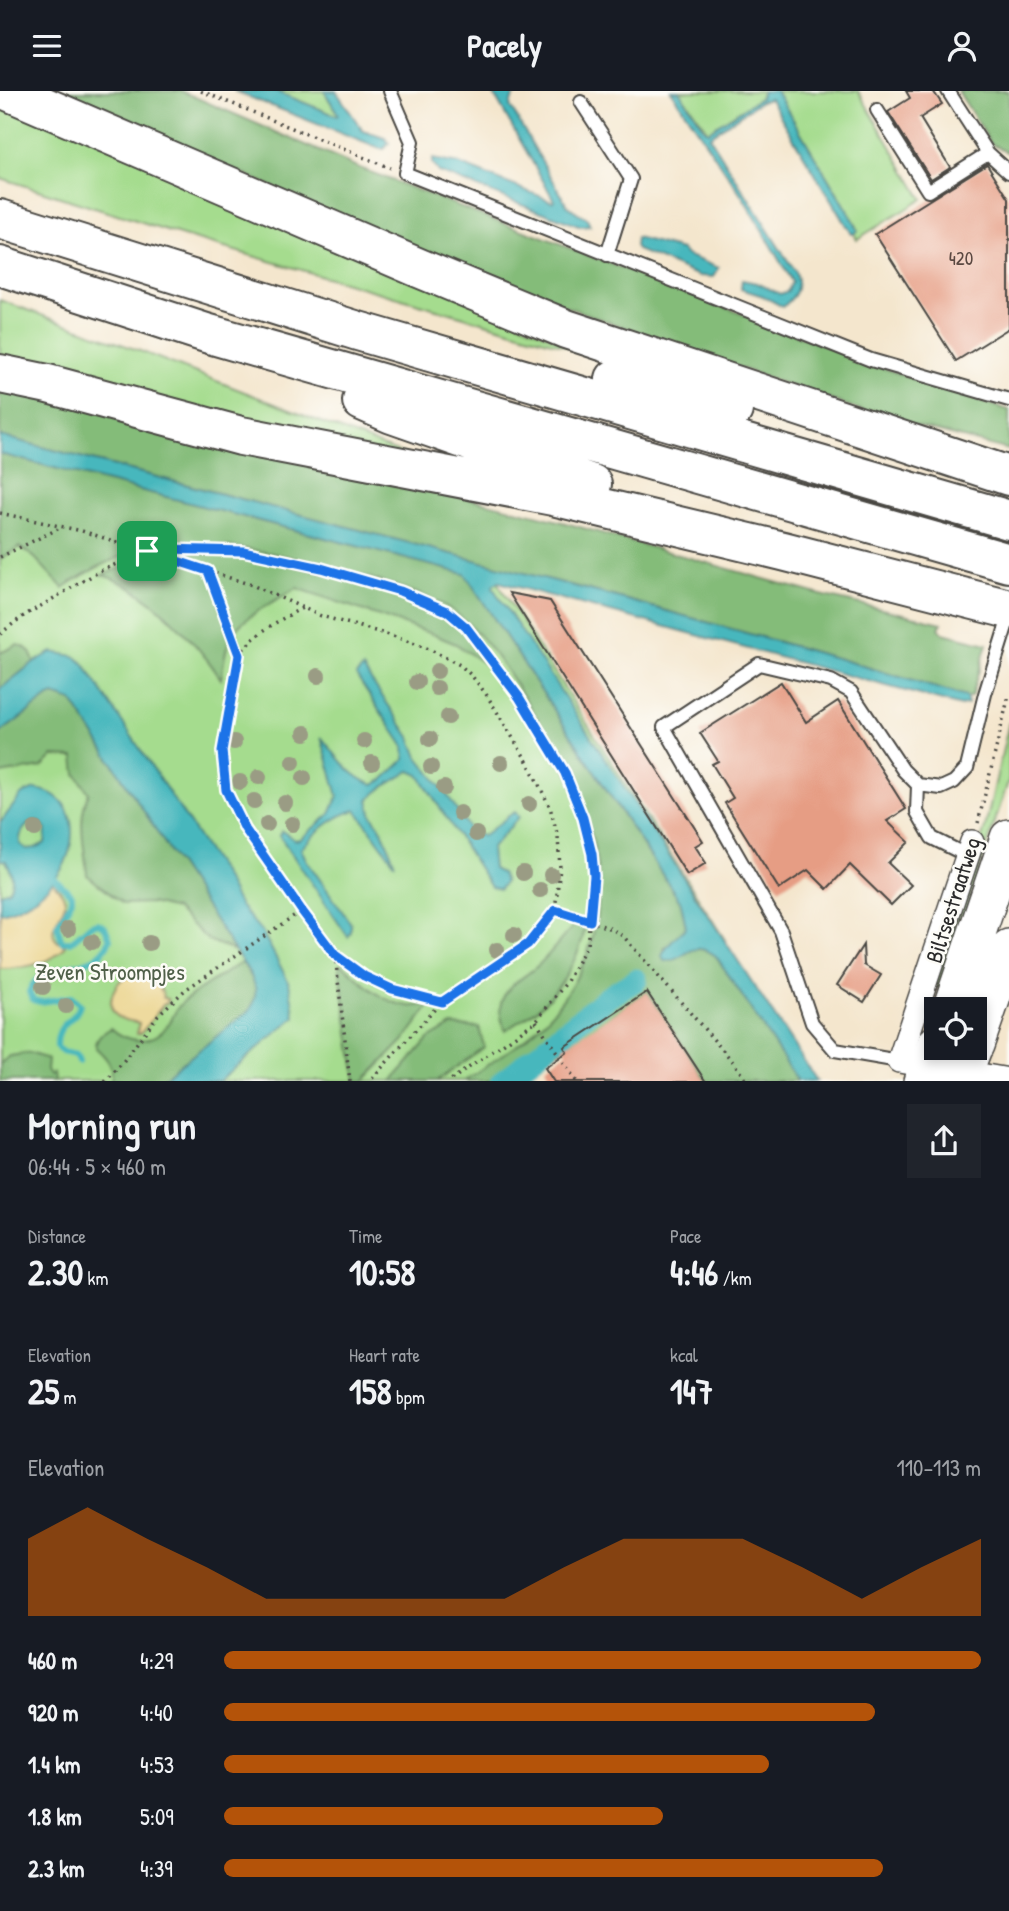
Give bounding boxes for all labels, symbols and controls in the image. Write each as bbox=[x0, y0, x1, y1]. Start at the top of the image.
text: Pacely bbox=[467, 24, 542, 67]
icon: menu bbox=[28, 27, 66, 65]
icon: person bbox=[943, 27, 981, 65]
house number: 420 bbox=[949, 245, 973, 271]
pin bbox=[117, 521, 177, 581]
icon: arrive bbox=[128, 532, 166, 570]
street label: Biltsestraatweg bbox=[918, 833, 987, 967]
park label: Zeven Stroompjes bbox=[35, 956, 185, 987]
map controls bbox=[924, 997, 987, 1060]
button: locate bbox=[924, 997, 987, 1060]
text: Morning run bbox=[28, 1099, 196, 1151]
button: share bbox=[907, 1104, 981, 1178]
text: 06:44 · 5 × 460 m bbox=[28, 1151, 166, 1182]
text: Distance bbox=[28, 1223, 86, 1249]
text: Time bbox=[349, 1223, 383, 1249]
text: Pace bbox=[670, 1223, 702, 1249]
text: 2.30 bbox=[28, 1249, 83, 1296]
text: 10:58 bbox=[349, 1249, 415, 1296]
text: 4:46 bbox=[670, 1249, 718, 1296]
text: km bbox=[83, 1265, 108, 1291]
text: /km bbox=[718, 1265, 752, 1291]
text: Elevation bbox=[28, 1342, 91, 1368]
text: Heart rate bbox=[349, 1342, 420, 1368]
text: kcal bbox=[670, 1342, 698, 1368]
text: 25 bbox=[28, 1368, 59, 1415]
text: 158 bbox=[349, 1368, 392, 1415]
text: 147 bbox=[670, 1368, 713, 1415]
text: m bbox=[59, 1384, 76, 1410]
text: bpm bbox=[392, 1384, 425, 1410]
text: Elevation bbox=[28, 1452, 104, 1483]
text: 110–113 m bbox=[896, 1452, 981, 1483]
text: 460 m bbox=[28, 1645, 77, 1676]
text: 4:29 bbox=[140, 1645, 173, 1676]
text: 920 m bbox=[28, 1697, 78, 1728]
text: 4:40 bbox=[140, 1697, 173, 1728]
text: 1.4 km bbox=[28, 1749, 80, 1780]
text: 4:53 bbox=[140, 1749, 174, 1780]
text: 1.8 km bbox=[28, 1801, 82, 1832]
text: 5:09 bbox=[140, 1801, 174, 1832]
text: 2.3 km bbox=[28, 1853, 84, 1884]
text: 4:39 bbox=[140, 1853, 173, 1884]

